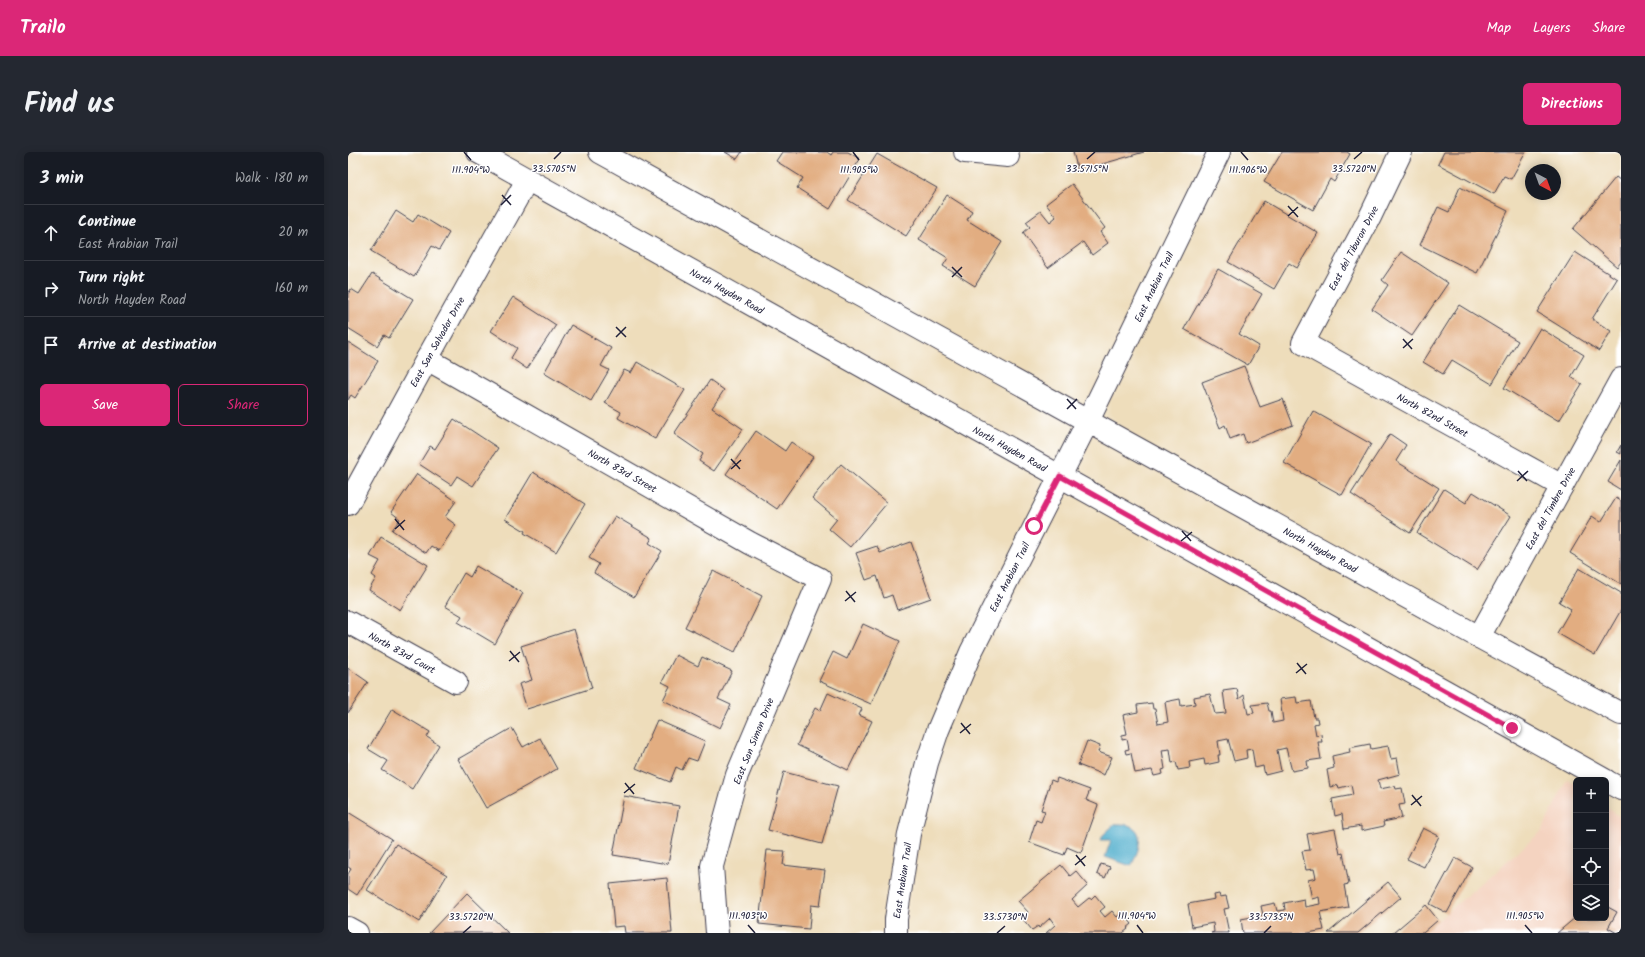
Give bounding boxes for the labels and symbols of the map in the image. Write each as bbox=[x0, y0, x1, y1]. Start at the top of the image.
text: 33.5705°N bbox=[532, 161, 576, 177]
text: 33.5715°N bbox=[1066, 161, 1108, 177]
text: 33.5720°N bbox=[1332, 161, 1377, 177]
text: 111.904°W bbox=[452, 162, 490, 178]
text: 111.905°W bbox=[840, 162, 878, 178]
text: 111.906°W bbox=[1229, 162, 1267, 178]
north arrow bbox=[1525, 164, 1561, 200]
street label: East del Tiburon Drive bbox=[1325, 203, 1383, 294]
street label: East Arabian Trail bbox=[1130, 249, 1179, 325]
street label: North Hayden Road bbox=[686, 264, 767, 319]
street label: East San Salvador Drive bbox=[406, 294, 469, 390]
street label: North 82nd Street bbox=[1394, 389, 1471, 442]
street label: North Hayden Road bbox=[969, 422, 1050, 477]
street label: North 83rd Street bbox=[584, 445, 660, 497]
street label: East del Timbre Drive bbox=[1521, 464, 1580, 553]
route start bbox=[1025, 517, 1043, 535]
street label: North Hayden Road bbox=[1280, 523, 1361, 578]
street label: East Arabian Trail bbox=[986, 539, 1035, 615]
street label: North 83rd Court bbox=[365, 628, 438, 678]
street label: East San Simon Drive bbox=[729, 695, 779, 787]
route end bbox=[1503, 719, 1521, 737]
street label: East Arabian Trail bbox=[889, 841, 917, 920]
text: 111.903°W bbox=[729, 908, 767, 924]
text: 111.904°W bbox=[1118, 908, 1156, 924]
text: 111.905°W bbox=[1506, 908, 1544, 924]
text: 33.5720°N bbox=[449, 909, 494, 925]
text: 33.5730°N bbox=[983, 909, 1028, 925]
text: 33.5735°N bbox=[1248, 909, 1294, 925]

